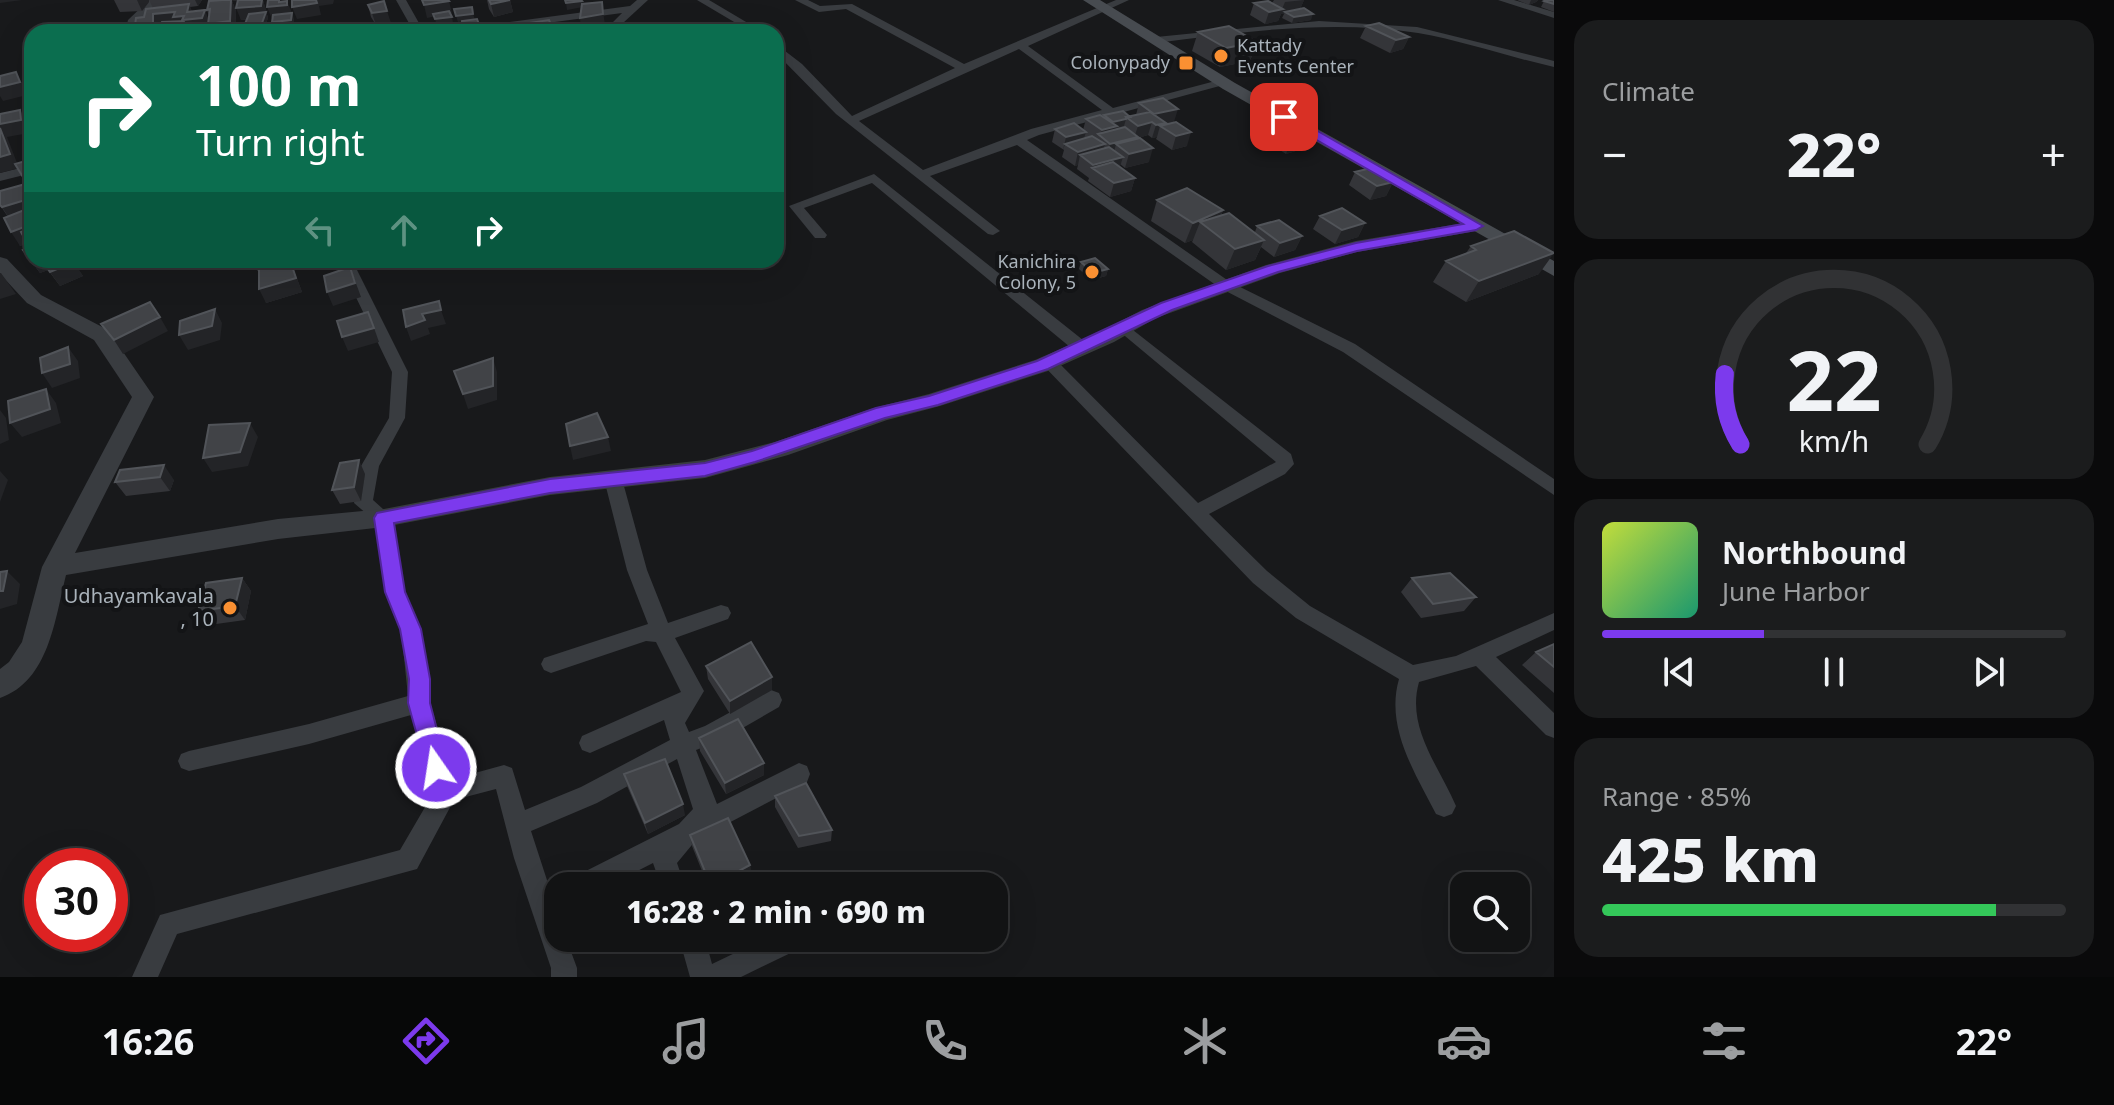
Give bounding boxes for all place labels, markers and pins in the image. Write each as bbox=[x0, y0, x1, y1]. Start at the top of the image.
place label: Kattady Events Center bbox=[1237, 33, 1355, 78]
marker: Kattady Events Center bbox=[1212, 47, 1230, 65]
place label: Colonypady bbox=[1070, 50, 1171, 74]
marker: Colonypady bbox=[1177, 54, 1195, 72]
pin bbox=[1250, 83, 1318, 151]
place label: Kanichira Colony, 5 bbox=[997, 249, 1076, 294]
marker: Kanichira Colony, 5 bbox=[1083, 263, 1101, 281]
place label: Udhayamkavala , 10 bbox=[64, 582, 214, 632]
marker: Udhayamkavala , 10 bbox=[221, 599, 239, 617]

